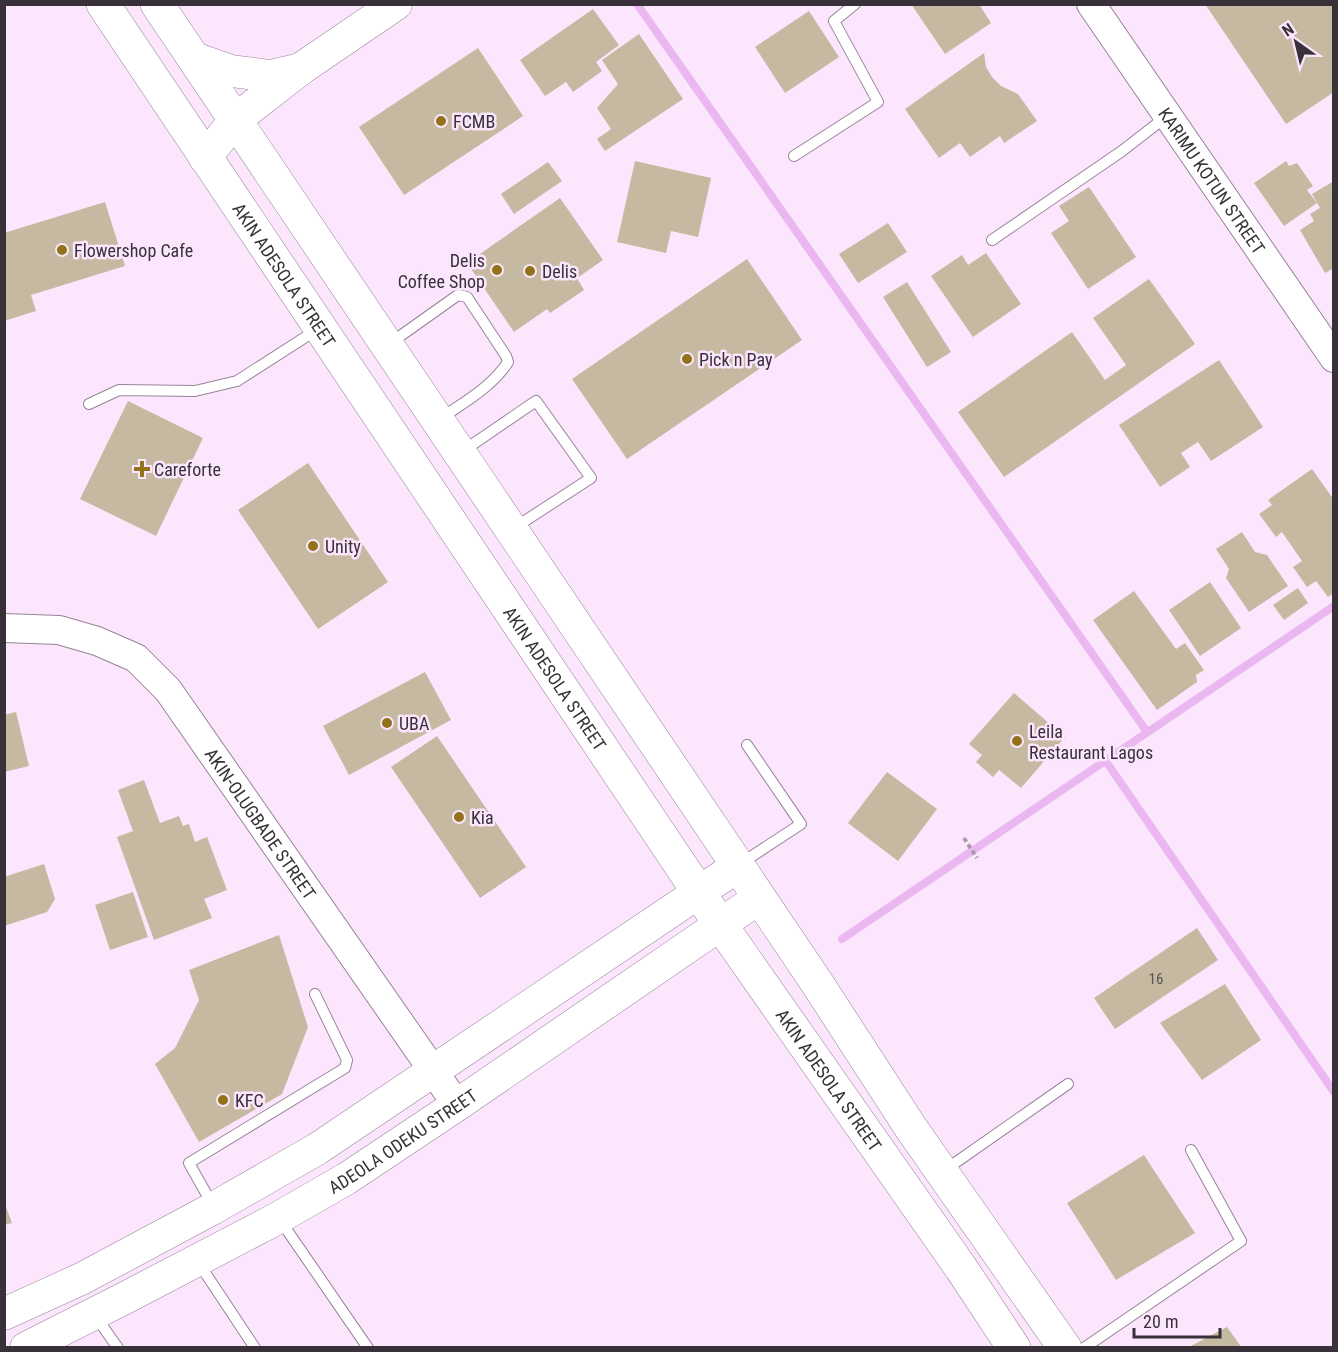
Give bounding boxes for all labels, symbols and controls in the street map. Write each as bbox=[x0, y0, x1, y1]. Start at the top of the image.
north arrow bbox=[1266, 12, 1326, 72]
text: N bbox=[1279, 19, 1297, 41]
street label: KARIMU KOTUN STREET bbox=[1155, 103, 1270, 258]
place label: FCMB bbox=[453, 111, 495, 132]
marker: FCMB bbox=[434, 114, 448, 128]
street label: AKIN ADESOLA STREET bbox=[229, 199, 340, 351]
place label: Flowershop Cafe bbox=[74, 240, 193, 261]
marker: Flowershop Cafe bbox=[55, 243, 69, 257]
place label: Delis Coffee Shop bbox=[398, 250, 485, 292]
place label: Delis bbox=[542, 261, 577, 282]
marker: Delis Coffee Shop bbox=[490, 263, 504, 277]
marker: Delis bbox=[523, 264, 537, 278]
place label: Pick n Pay bbox=[699, 349, 773, 370]
marker: Pick n Pay bbox=[680, 352, 694, 366]
place label: Careforte bbox=[154, 459, 221, 480]
marker: Careforte bbox=[135, 462, 149, 476]
place label: Unity bbox=[325, 536, 361, 557]
marker: Unity bbox=[306, 539, 320, 553]
street label: AKIN ADESOLA STREET bbox=[500, 602, 611, 754]
place label: UBA bbox=[399, 713, 430, 734]
marker: UBA bbox=[380, 716, 394, 730]
place label: Leila Restaurant Lagos bbox=[1029, 721, 1153, 763]
marker: Leila Restaurant Lagos bbox=[1010, 734, 1024, 748]
street label: AKIN-OLUGBADE STREET bbox=[201, 744, 321, 903]
place label: Kia bbox=[471, 807, 494, 828]
marker: Kia bbox=[452, 810, 466, 824]
house number: 16 bbox=[1149, 970, 1163, 988]
street label: AKIN ADESOLA STREET bbox=[772, 1005, 886, 1155]
street label: ADEOLA ODEKU STREET bbox=[325, 1084, 481, 1197]
place label: KFC bbox=[235, 1090, 264, 1111]
marker: KFC bbox=[216, 1093, 230, 1107]
scale bar bbox=[1134, 1301, 1220, 1339]
text: 20 m bbox=[1143, 1311, 1178, 1332]

